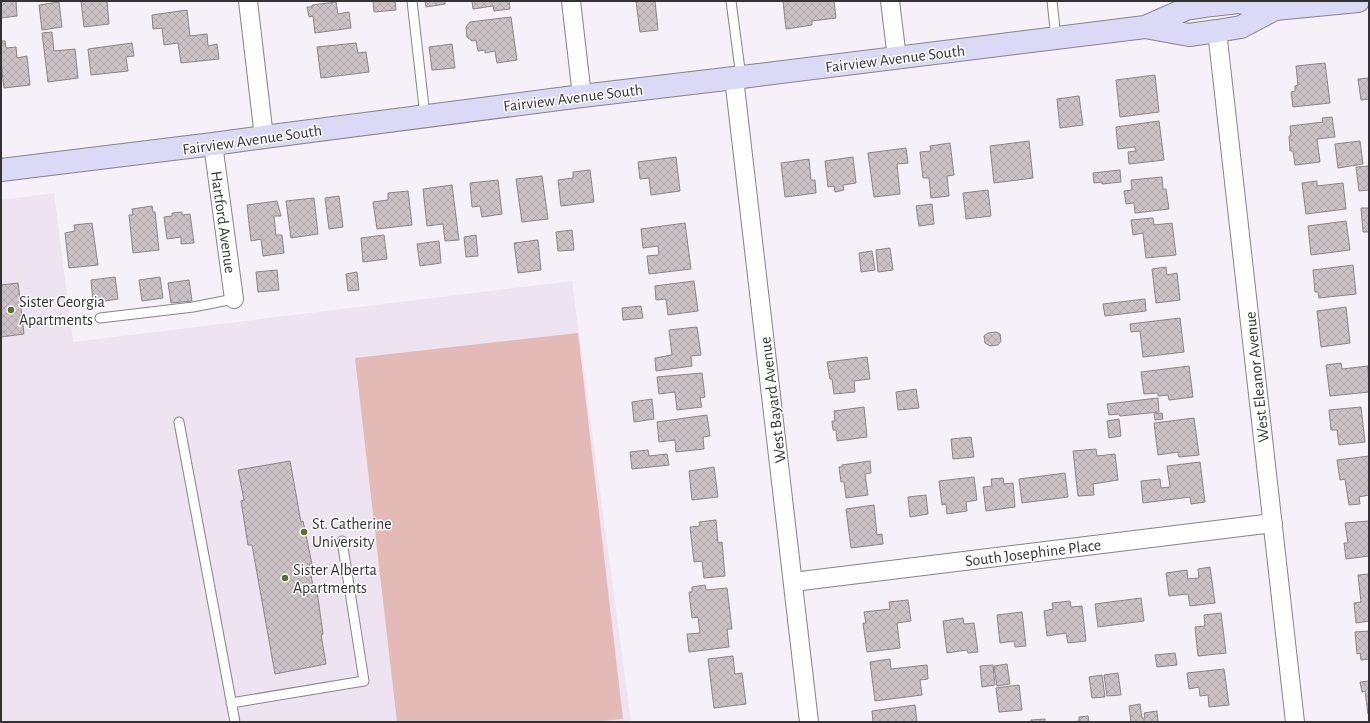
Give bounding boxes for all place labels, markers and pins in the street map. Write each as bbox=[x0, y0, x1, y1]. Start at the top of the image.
place label: Sister Georgia Apartments bbox=[19, 294, 105, 328]
marker: Sister Georgia Apartments bbox=[6, 305, 16, 315]
place label: St. Catherine University bbox=[312, 516, 392, 551]
marker: St. Catherine University bbox=[299, 527, 309, 537]
place label: Sister Alberta Apartments bbox=[293, 562, 377, 596]
marker: Sister Alberta Apartments bbox=[280, 573, 290, 583]

